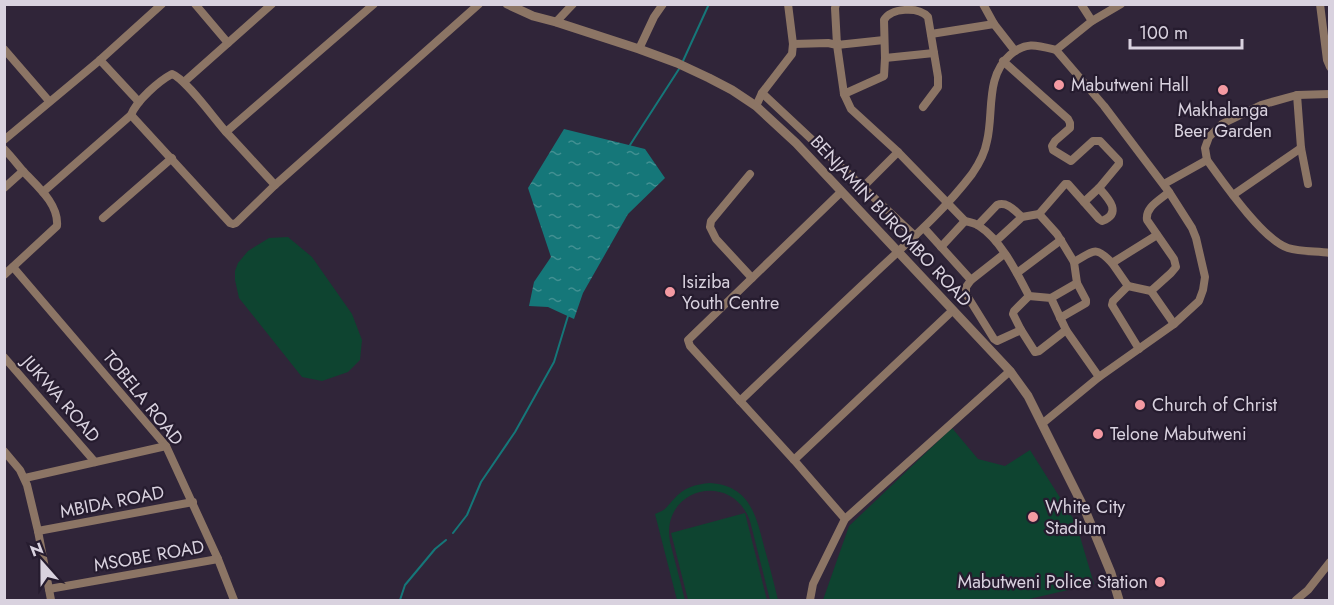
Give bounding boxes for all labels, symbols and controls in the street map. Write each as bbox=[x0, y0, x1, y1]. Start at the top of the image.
scale bar bbox=[1130, 12, 1242, 50]
text: 100 m bbox=[1139, 20, 1188, 46]
place label: Mabutweni Hall bbox=[1071, 72, 1189, 98]
marker: Mabutweni Hall bbox=[1052, 78, 1066, 92]
marker: Makhalanga Beer Garden bbox=[1216, 83, 1230, 97]
place label: Makhalanga Beer Garden bbox=[1174, 97, 1272, 144]
street label: BENJAMIN BUROMBO ROAD bbox=[804, 129, 978, 313]
place label: Isiziba Youth Centre bbox=[682, 269, 779, 316]
marker: Isiziba Youth Centre bbox=[663, 285, 677, 299]
street label: TOBELA ROAD bbox=[97, 345, 189, 451]
street label: JUKWA ROAD bbox=[15, 348, 106, 448]
place label: Church of Christ bbox=[1152, 392, 1278, 418]
marker: Church of Christ bbox=[1133, 398, 1147, 412]
place label: Telone Mabutweni bbox=[1110, 421, 1247, 447]
marker: Telone Mabutweni bbox=[1091, 427, 1105, 441]
street label: MBIDA ROAD bbox=[58, 479, 166, 525]
place label: White City Stadium bbox=[1045, 494, 1125, 541]
marker: White City Stadium bbox=[1026, 510, 1040, 524]
north arrow bbox=[12, 533, 72, 593]
street label: MSOBE ROAD bbox=[92, 533, 206, 579]
text: N bbox=[27, 536, 47, 562]
place label: Mabutweni Police Station bbox=[958, 569, 1148, 595]
marker: Mabutweni Police Station bbox=[1153, 575, 1167, 589]

